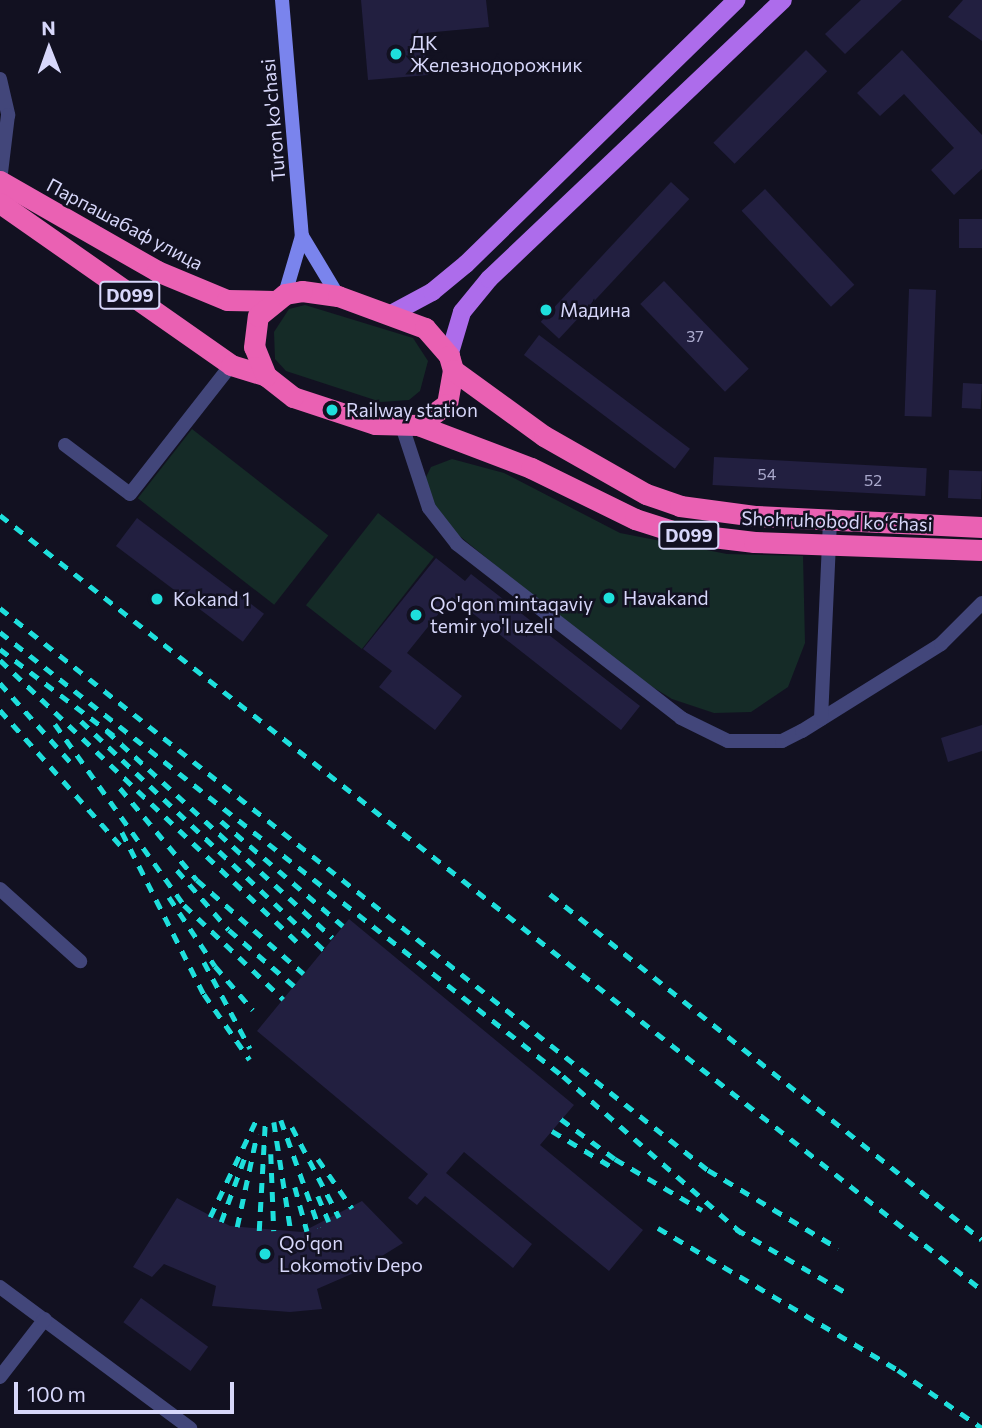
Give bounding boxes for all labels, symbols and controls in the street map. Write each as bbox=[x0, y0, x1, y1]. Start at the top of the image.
north arrow bbox=[14, 14, 84, 84]
text: N bbox=[41, 16, 56, 39]
place label: ДК Железнодорожник bbox=[410, 32, 583, 76]
marker: ДК Железнодорожник bbox=[388, 46, 404, 62]
street label: Turon ko'chasi bbox=[256, 58, 290, 182]
street label: Парпашабаф улица bbox=[43, 173, 207, 275]
road number: D099 bbox=[99, 281, 162, 310]
place label: Мадина bbox=[560, 299, 631, 321]
marker: Мадина bbox=[538, 302, 554, 318]
house number: 37 bbox=[686, 326, 704, 346]
place label: Railway station bbox=[346, 399, 478, 421]
marker: Railway station bbox=[324, 402, 340, 418]
house number: 54 bbox=[758, 464, 776, 484]
house number: 52 bbox=[864, 470, 882, 490]
street label: Shohruhobod koʻchasi bbox=[741, 506, 933, 536]
road number: D099 bbox=[658, 520, 720, 550]
place label: Havakand bbox=[623, 587, 709, 609]
place label: Kokand 1 bbox=[173, 588, 250, 610]
marker: Kokand 1 bbox=[147, 589, 167, 609]
marker: Havakand bbox=[601, 590, 617, 606]
place label: Qo'qon mintaqaviy temir yo'l uzeli bbox=[430, 593, 593, 637]
marker: Qo'qon mintaqaviy temir yo'l uzeli bbox=[408, 607, 424, 623]
place label: Qo'qon Lokomotiv Depo bbox=[279, 1232, 423, 1276]
marker: Qo'qon Lokomotiv Depo bbox=[257, 1246, 273, 1262]
scale bar bbox=[18, 1368, 238, 1412]
text: 100 m bbox=[27, 1381, 86, 1406]

